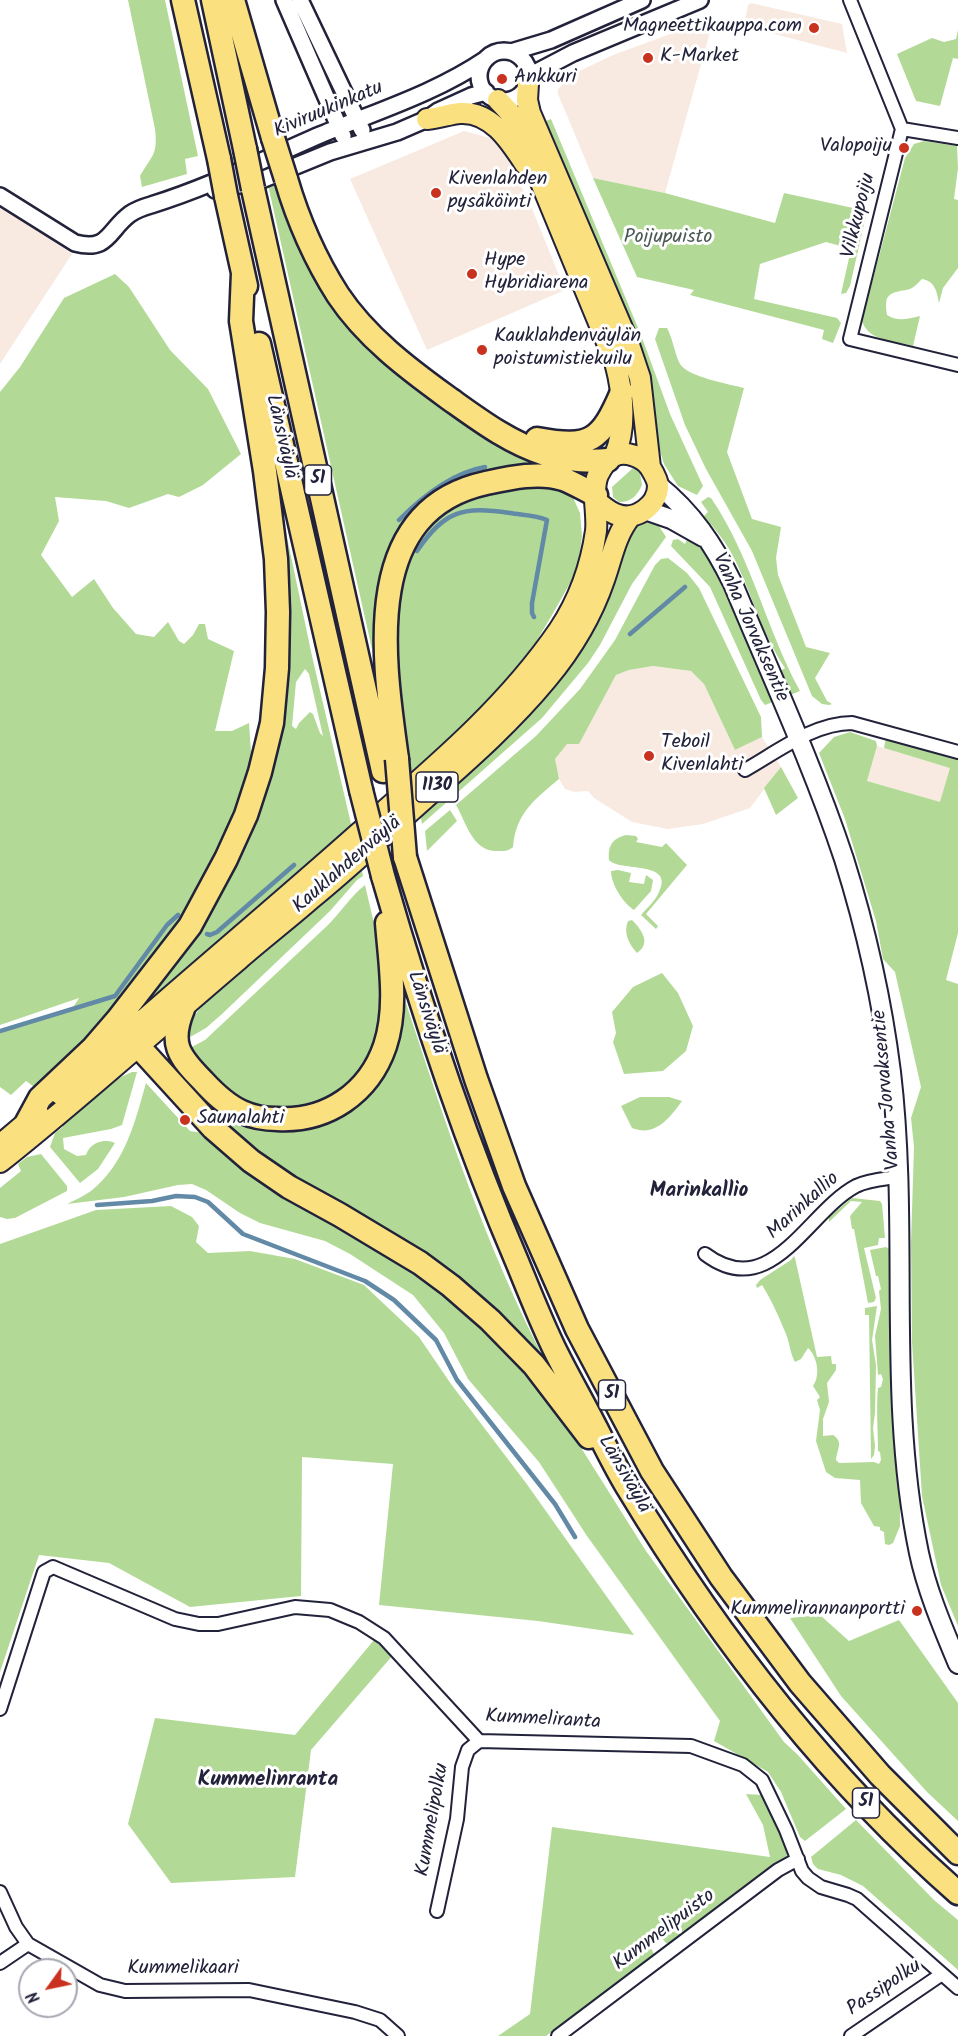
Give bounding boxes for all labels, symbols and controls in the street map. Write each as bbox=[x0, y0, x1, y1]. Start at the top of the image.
place label: Magneettikauppa.com bbox=[623, 16, 802, 40]
marker: Magneettikauppa.com bbox=[807, 21, 821, 35]
place label: K-Market bbox=[660, 46, 739, 70]
marker: K-Market bbox=[641, 51, 655, 65]
place label: Ankkuri bbox=[514, 67, 577, 91]
marker: Ankkuri bbox=[495, 72, 509, 86]
street label: Kiviruukinkatu bbox=[271, 77, 387, 145]
place label: Valopoiju bbox=[820, 136, 892, 160]
marker: Valopoiju bbox=[897, 141, 911, 155]
place label: Kivenlahden pysäköinti bbox=[448, 169, 547, 216]
street label: Vilkkupoiju bbox=[838, 171, 882, 261]
marker: Kivenlahden pysäköinti bbox=[429, 186, 443, 200]
park label: Poijupuisto bbox=[624, 227, 712, 251]
place label: Hype Hybridiarena bbox=[484, 250, 588, 297]
marker: Hype Hybridiarena bbox=[465, 267, 479, 281]
place label: Kauklahdenväylän poistumistiekuilu bbox=[494, 326, 641, 373]
marker: Kauklahdenväylän poistumistiekuilu bbox=[475, 343, 489, 357]
street label: Länsiväylä bbox=[259, 392, 301, 482]
road number: 51 bbox=[304, 465, 332, 495]
street label: Vanha Jorvaksentie bbox=[705, 550, 793, 706]
place label: Teboil Kivenlahti bbox=[661, 732, 743, 779]
marker: Teboil Kivenlahti bbox=[642, 749, 656, 763]
road number: 1130 bbox=[416, 772, 458, 802]
street label: Kauklahdenväylä bbox=[289, 812, 407, 920]
street label: Länsiväylä bbox=[400, 968, 450, 1058]
street label: Vanha Jorvaksentie bbox=[869, 1009, 907, 1171]
place label: Saunalahti bbox=[197, 1108, 284, 1132]
marker: Saunalahti bbox=[178, 1113, 192, 1127]
street label: Marinkallio bbox=[763, 1168, 845, 1246]
district label: Marinkallio bbox=[650, 1179, 748, 1205]
road number: 51 bbox=[598, 1380, 626, 1410]
street label: Länsiväylä bbox=[591, 1432, 655, 1518]
place label: Kummelirannanportti bbox=[730, 1599, 905, 1623]
marker: Kummelirannanportti bbox=[910, 1604, 924, 1618]
street label: Kummeliranta bbox=[485, 1706, 601, 1736]
street label: Kummelipolku bbox=[412, 1762, 456, 1878]
district label: Kummelinranta bbox=[198, 1768, 338, 1794]
road number: 51 bbox=[852, 1788, 880, 1818]
street label: Kummelipuisto bbox=[609, 1885, 721, 1977]
street label: Passipolku bbox=[843, 1955, 927, 2023]
north arrow bbox=[18, 1958, 78, 2018]
street label: Kummelikaari bbox=[127, 1958, 239, 1982]
text: N bbox=[21, 1986, 47, 2008]

